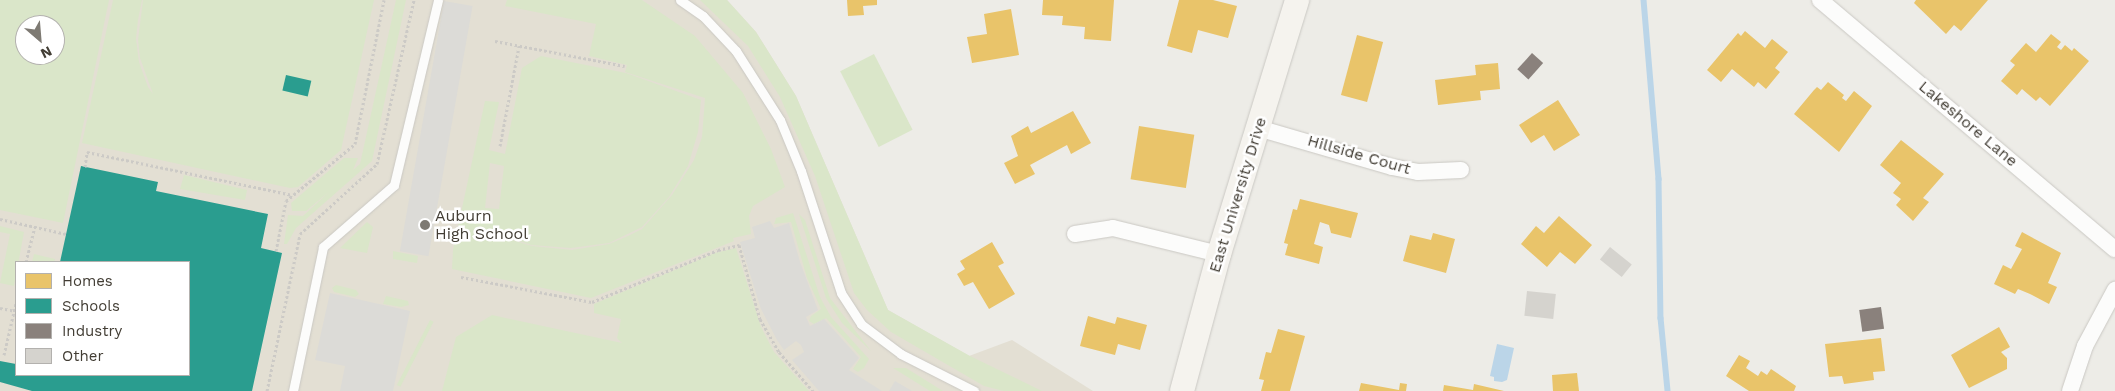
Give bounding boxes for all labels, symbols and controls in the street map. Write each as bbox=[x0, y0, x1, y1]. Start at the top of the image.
north arrow bbox=[15, 15, 65, 65]
text: N bbox=[38, 43, 55, 62]
street label: Lakeshore Lane bbox=[1915, 77, 2021, 171]
street label: East University Drive bbox=[1205, 115, 1271, 275]
street label: Hillside Court bbox=[1305, 131, 1413, 179]
place label: Auburn High School bbox=[435, 206, 528, 244]
marker: Auburn High School bbox=[419, 219, 431, 231]
legend bbox=[15, 261, 190, 376]
text: Homes bbox=[62, 272, 113, 290]
text: Schools bbox=[62, 297, 120, 315]
text: Industry bbox=[62, 322, 122, 340]
text: Other bbox=[62, 347, 104, 365]

